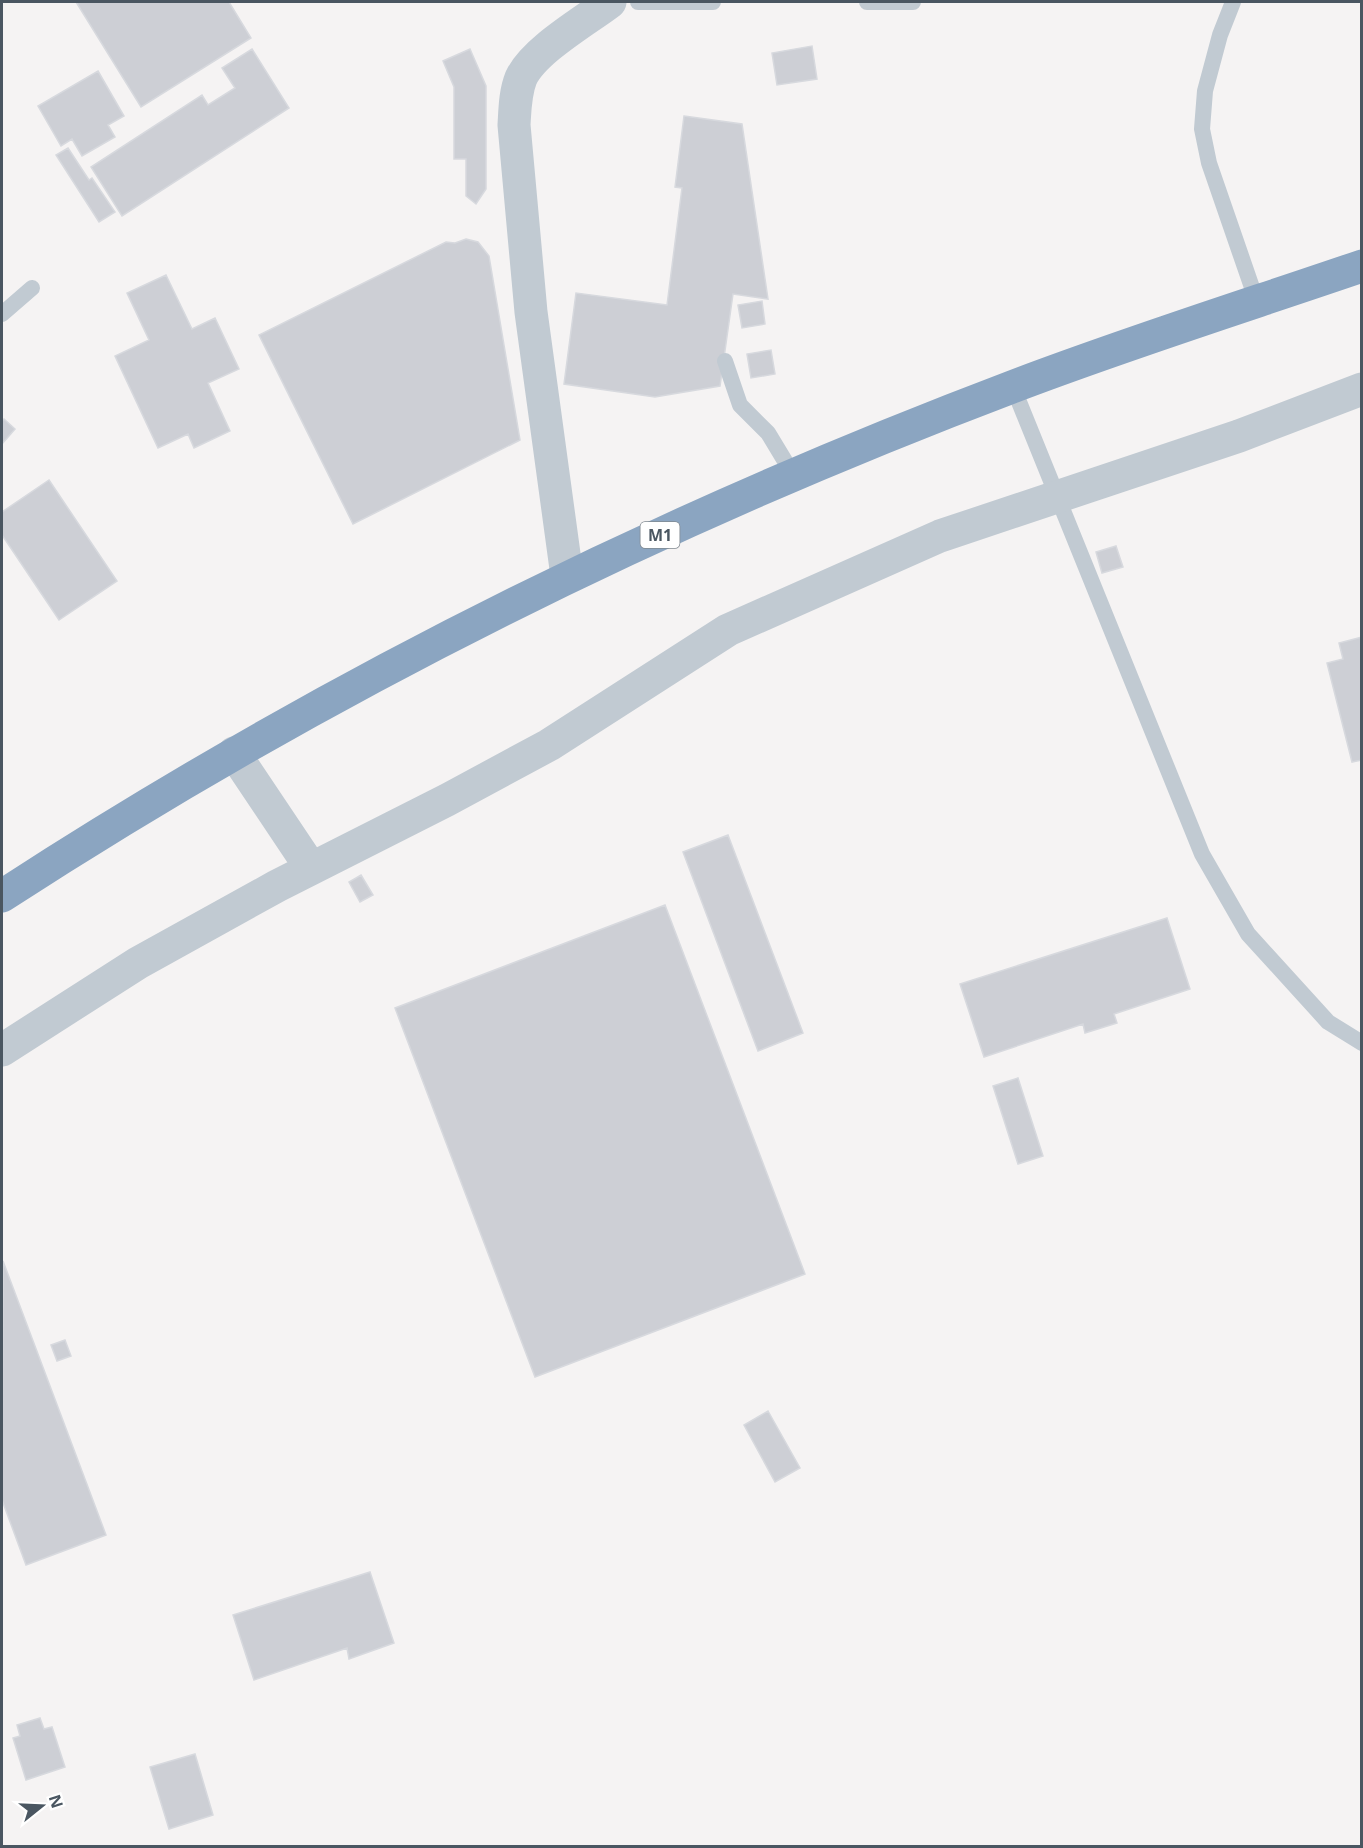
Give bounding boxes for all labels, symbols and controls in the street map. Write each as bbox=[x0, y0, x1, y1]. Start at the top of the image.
road number: M1 bbox=[640, 522, 680, 548]
north arrow bbox=[12, 1776, 72, 1836]
text: N bbox=[44, 1792, 69, 1811]

